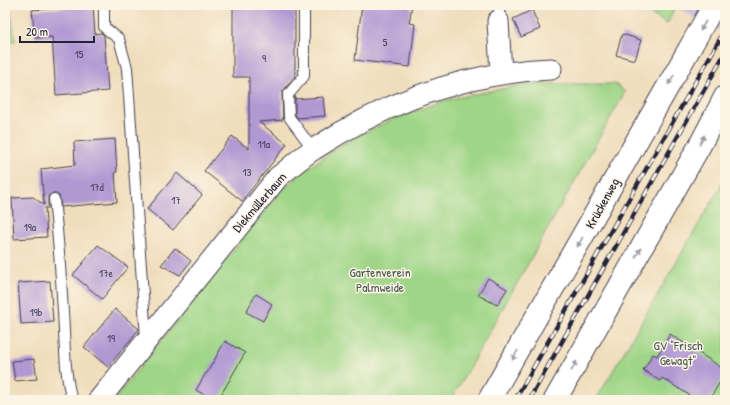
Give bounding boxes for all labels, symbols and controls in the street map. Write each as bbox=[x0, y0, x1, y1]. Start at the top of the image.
scale bar bbox=[20, 18, 94, 44]
one-way arrow bbox=[699, 20, 706, 32]
text: 20 m bbox=[26, 23, 48, 40]
house number: 5 bbox=[383, 35, 388, 49]
house number: 15 bbox=[75, 47, 84, 61]
house number: 9 bbox=[262, 51, 266, 65]
one-way arrow bbox=[667, 75, 675, 85]
one-way arrow bbox=[699, 134, 706, 146]
house number: 11a bbox=[258, 137, 271, 151]
house number: 13 bbox=[243, 165, 252, 179]
street label: Diekmüllerbaum bbox=[228, 168, 290, 236]
street label: Krückenweg bbox=[581, 174, 623, 232]
house number: 17d bbox=[90, 180, 105, 194]
house number: 17 bbox=[171, 193, 181, 207]
house number: 19a bbox=[24, 220, 37, 234]
one-way arrow bbox=[576, 236, 583, 248]
one-way arrow bbox=[635, 247, 642, 259]
park label: Gartenverein Palmweide bbox=[349, 263, 411, 296]
house number: 17e bbox=[99, 266, 114, 280]
house number: 19b bbox=[30, 305, 43, 319]
house number: 19 bbox=[107, 331, 115, 345]
park label: GV "Frisch Gewagt" bbox=[654, 336, 703, 369]
one-way arrow bbox=[512, 349, 519, 361]
one-way arrow bbox=[571, 360, 577, 372]

